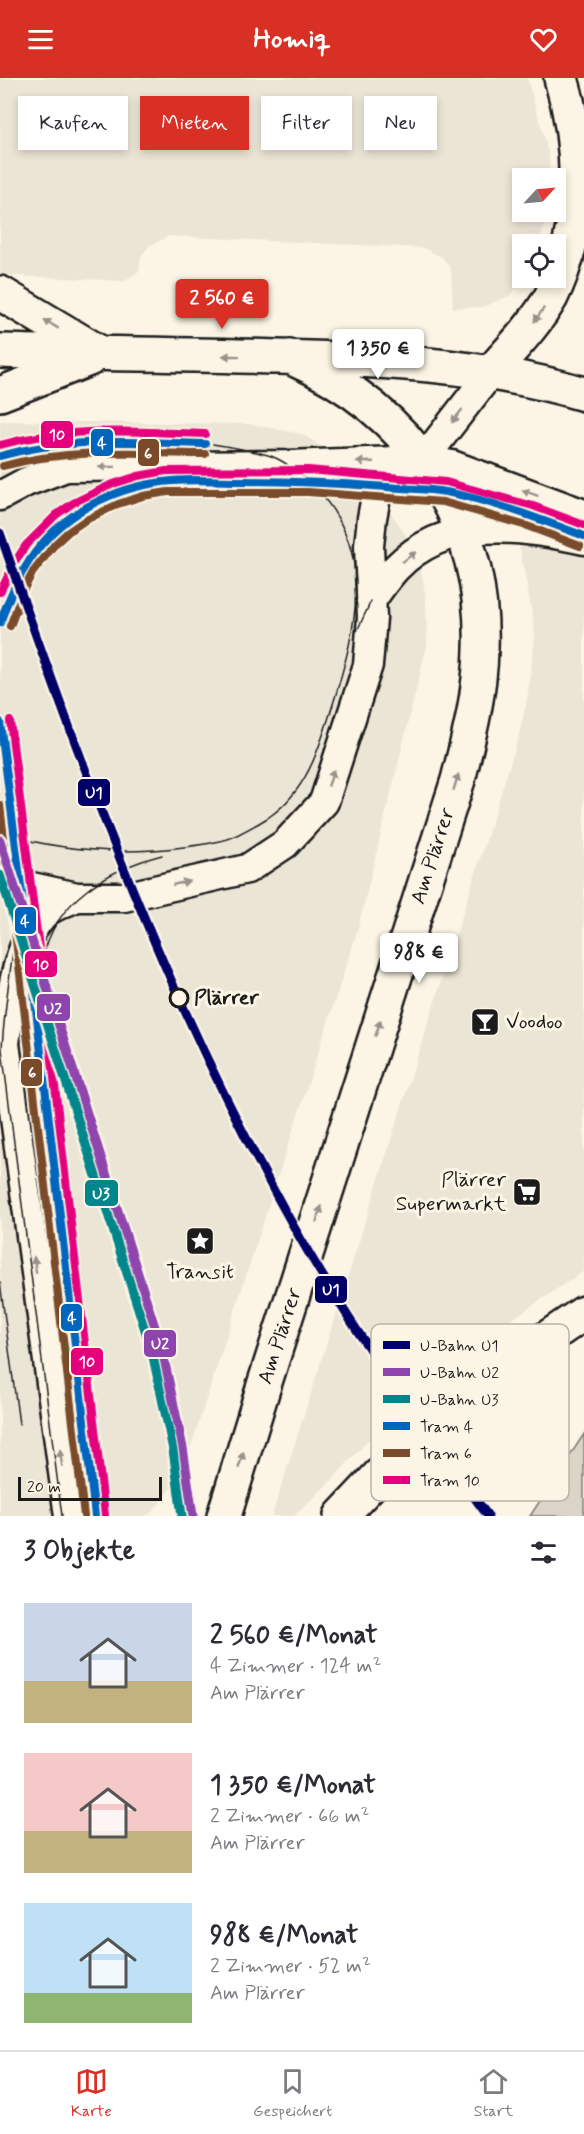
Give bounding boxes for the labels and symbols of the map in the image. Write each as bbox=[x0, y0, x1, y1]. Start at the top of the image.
north arrow bbox=[512, 168, 566, 222]
pin: 2 560 € bbox=[167, 279, 277, 330]
one-way arrow bbox=[533, 307, 545, 323]
one-way arrow bbox=[43, 318, 59, 329]
pin: 1 350 € bbox=[323, 329, 433, 380]
one-way arrow bbox=[222, 351, 241, 361]
one-way arrow bbox=[451, 408, 464, 424]
line badge: 10 bbox=[40, 420, 74, 449]
text: 10 bbox=[49, 425, 65, 446]
line badge: 4 bbox=[90, 428, 114, 457]
text: 4 bbox=[97, 433, 107, 454]
line badge: 6 bbox=[137, 438, 160, 467]
text: 6 bbox=[144, 444, 152, 465]
one-way arrow bbox=[355, 457, 374, 466]
one-way arrow bbox=[97, 462, 116, 472]
one-way arrow bbox=[520, 487, 538, 497]
one-way arrow bbox=[401, 551, 417, 563]
one-way arrow bbox=[327, 769, 337, 787]
one-way arrow bbox=[452, 773, 461, 791]
line badge: U1 bbox=[77, 778, 111, 807]
text: U1 bbox=[85, 783, 103, 804]
street label: Am Plärrer bbox=[404, 804, 462, 908]
one-way arrow bbox=[172, 878, 191, 887]
line badge: 4 bbox=[14, 906, 37, 935]
text: 4 bbox=[20, 911, 30, 932]
pin: 988 € bbox=[377, 933, 461, 984]
line badge: 10 bbox=[24, 950, 58, 978]
text: 10 bbox=[33, 955, 49, 976]
place label: Plärrer bbox=[194, 984, 260, 1012]
marker: Plärrer bbox=[169, 988, 189, 1008]
line badge: U2 bbox=[36, 993, 71, 1022]
text: U2 bbox=[44, 999, 62, 1020]
bar icon: Voodoo bbox=[469, 1006, 501, 1038]
place label: Voodoo bbox=[506, 1008, 563, 1036]
one-way arrow bbox=[374, 1019, 384, 1037]
line badge: 6 bbox=[20, 1058, 43, 1087]
text: 6 bbox=[28, 1063, 36, 1084]
place label: Plärrer Supermarkt bbox=[396, 1166, 507, 1218]
supermarket icon: Plärrer Supermarkt bbox=[511, 1176, 543, 1208]
line badge: U3 bbox=[84, 1179, 119, 1207]
text: U3 bbox=[92, 1184, 111, 1205]
one-way arrow bbox=[315, 1205, 324, 1223]
place icon: Transit bbox=[184, 1225, 216, 1257]
one-way arrow bbox=[30, 1255, 39, 1274]
place label: Transit bbox=[166, 1258, 234, 1286]
line badge: U1 bbox=[314, 1275, 348, 1304]
text: U1 bbox=[322, 1280, 340, 1301]
street label: Am Plärrer bbox=[251, 1284, 309, 1388]
line badge: 4 bbox=[60, 1303, 83, 1332]
text: 4 bbox=[67, 1308, 77, 1329]
legend bbox=[371, 1324, 569, 1501]
line badge: U2 bbox=[143, 1329, 177, 1358]
text: U2 bbox=[151, 1334, 169, 1355]
text: U-Bahn U1 bbox=[420, 1336, 498, 1357]
line badge: 10 bbox=[70, 1347, 104, 1376]
text: 10 bbox=[79, 1352, 95, 1373]
text: U-Bahn U2 bbox=[420, 1363, 499, 1384]
text: U-Bahn U3 bbox=[420, 1390, 499, 1411]
text: Tram 4 bbox=[420, 1417, 473, 1438]
text: Tram 6 bbox=[420, 1444, 472, 1465]
one-way arrow bbox=[56, 1448, 65, 1467]
one-way arrow bbox=[237, 1451, 246, 1469]
text: Tram 10 bbox=[420, 1471, 480, 1492]
scale bar bbox=[18, 1474, 162, 1502]

